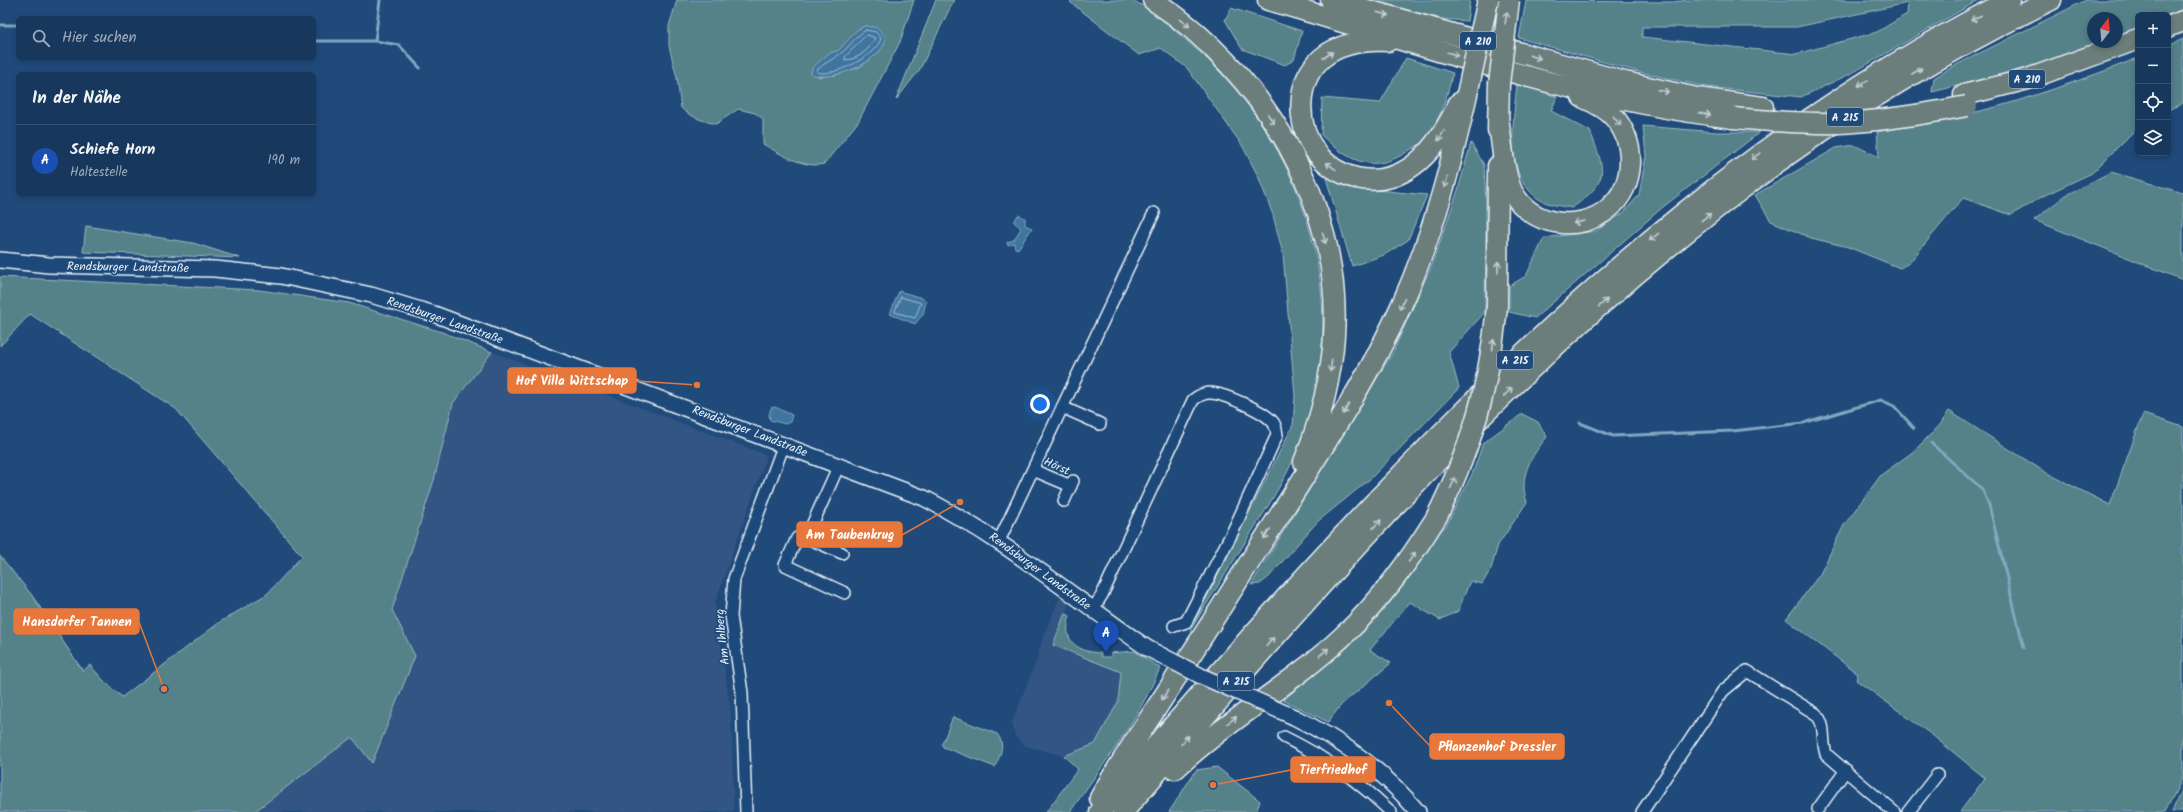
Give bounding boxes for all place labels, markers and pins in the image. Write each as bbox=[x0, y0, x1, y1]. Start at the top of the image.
callout: Hof Villa Wittschap bbox=[508, 368, 636, 393]
callout: Am Taubenkrug bbox=[797, 522, 902, 547]
callout: Hansdorfer Tannen bbox=[14, 609, 139, 634]
pin: A bbox=[1093, 620, 1119, 653]
callout: Pflanzenhof Dressler bbox=[1430, 734, 1564, 759]
callout: Tierfriedhof bbox=[1291, 757, 1375, 782]

